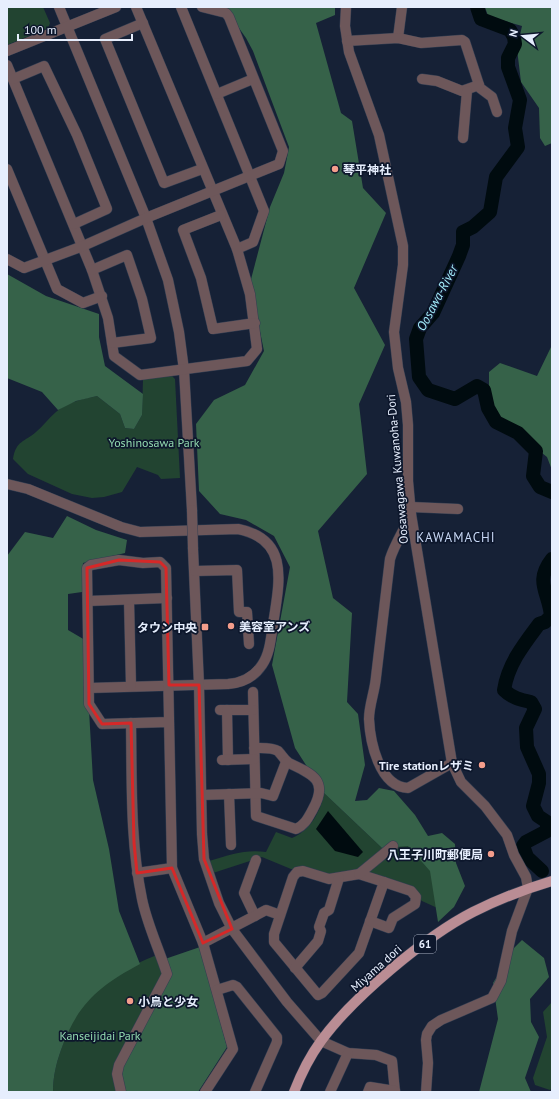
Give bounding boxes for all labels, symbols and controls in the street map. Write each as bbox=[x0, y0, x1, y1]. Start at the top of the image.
scale bar bbox=[18, 16, 132, 42]
north arrow bbox=[503, 16, 543, 56]
text: 100 m bbox=[24, 22, 57, 37]
text: N bbox=[506, 28, 521, 39]
place label: 琴平神社 bbox=[343, 162, 391, 177]
marker: 琴平神社 bbox=[330, 164, 340, 174]
water label: Oosawa-River bbox=[412, 261, 462, 334]
street label: Oosawagawa Kuwanoha-Dori bbox=[383, 393, 411, 545]
park label: Yoshinosawa Park bbox=[109, 435, 200, 450]
district label: KAWAMACHI bbox=[416, 529, 496, 546]
place label: 美容室アンズ bbox=[239, 619, 310, 634]
place label: タウン中央 bbox=[137, 620, 197, 635]
marker: 美容室アンズ bbox=[226, 621, 236, 631]
marker: タウン中央 bbox=[200, 622, 210, 632]
place label: Tire stationレザミ bbox=[379, 758, 474, 773]
marker: Tire stationレザミ bbox=[477, 760, 487, 770]
place label: 八王子川町郵便局 bbox=[387, 847, 483, 862]
marker: 八王子川町郵便局 bbox=[486, 849, 496, 859]
road number: 61 bbox=[414, 935, 436, 953]
street label: Miyama dori bbox=[347, 941, 405, 995]
place label: 小鳥と少女 bbox=[138, 994, 198, 1009]
marker: 小鳥と少女 bbox=[125, 996, 135, 1006]
park label: Kanseijidai Park bbox=[59, 1028, 141, 1043]

